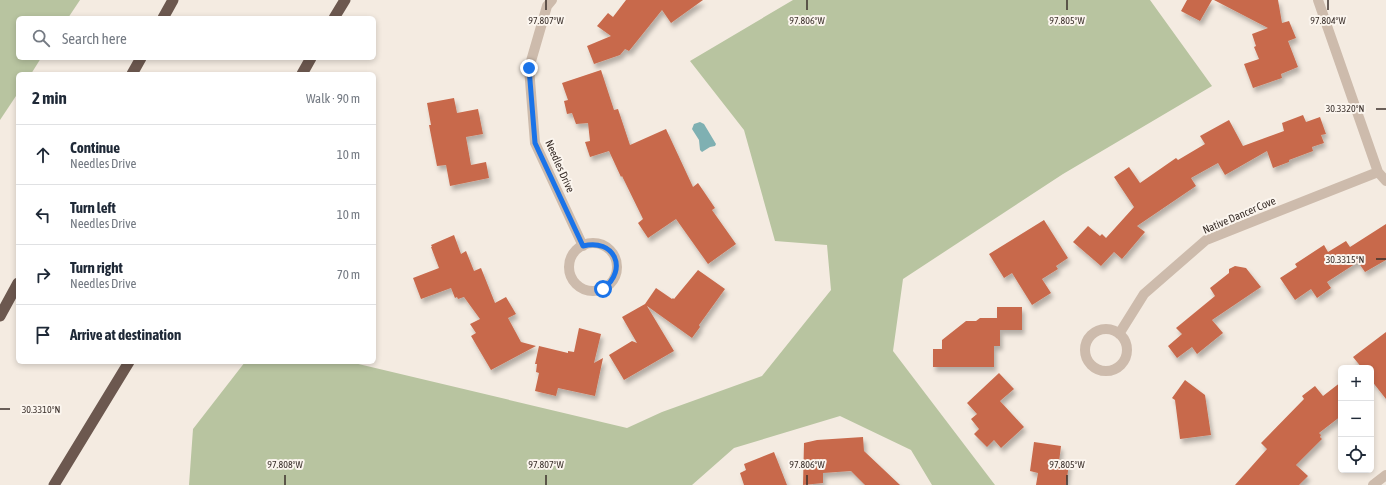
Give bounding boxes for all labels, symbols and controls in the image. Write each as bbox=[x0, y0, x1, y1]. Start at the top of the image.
text: 97.807°W bbox=[528, 15, 564, 26]
text: 97.806°W bbox=[789, 15, 825, 26]
text: 97.805°W bbox=[1049, 15, 1085, 26]
text: 97.804°W bbox=[1310, 15, 1346, 26]
search box bbox=[16, 16, 376, 60]
icon: search bbox=[30, 27, 52, 49]
text: Search here bbox=[62, 30, 127, 47]
route end bbox=[520, 59, 538, 77]
text: 2 min bbox=[32, 88, 67, 108]
text: Walk · 90 m bbox=[306, 91, 360, 106]
text: 30.3320°N bbox=[1326, 103, 1364, 114]
street label: Needles Drive bbox=[543, 138, 577, 194]
text: Continue bbox=[70, 139, 120, 156]
icon: ahead bbox=[32, 144, 54, 166]
text: 10 m bbox=[337, 147, 360, 162]
text: Needles Drive bbox=[70, 156, 136, 171]
street label: Native Dancer Cove bbox=[1201, 194, 1277, 236]
text: Turn left bbox=[70, 199, 116, 216]
icon: left bbox=[32, 204, 54, 226]
text: 10 m bbox=[337, 207, 360, 222]
text: Needles Drive bbox=[70, 216, 136, 231]
text: 30.3315°N bbox=[1326, 254, 1364, 265]
text: Turn right bbox=[70, 259, 123, 276]
icon: right bbox=[32, 264, 54, 286]
text: 70 m bbox=[337, 267, 360, 282]
text: Needles Drive bbox=[70, 276, 136, 291]
route start bbox=[594, 280, 612, 298]
icon: arrive bbox=[32, 324, 54, 346]
text: Arrive at destination bbox=[70, 326, 181, 343]
map controls bbox=[1338, 365, 1374, 473]
button: + bbox=[1338, 365, 1374, 401]
button: − bbox=[1338, 401, 1374, 437]
text: 30.3310°N bbox=[22, 404, 60, 415]
button: locate bbox=[1338, 437, 1374, 473]
text: 97.808°W bbox=[267, 459, 303, 470]
text: 97.807°W bbox=[528, 459, 564, 470]
text: 97.806°W bbox=[789, 459, 825, 470]
text: 97.805°W bbox=[1049, 459, 1085, 470]

